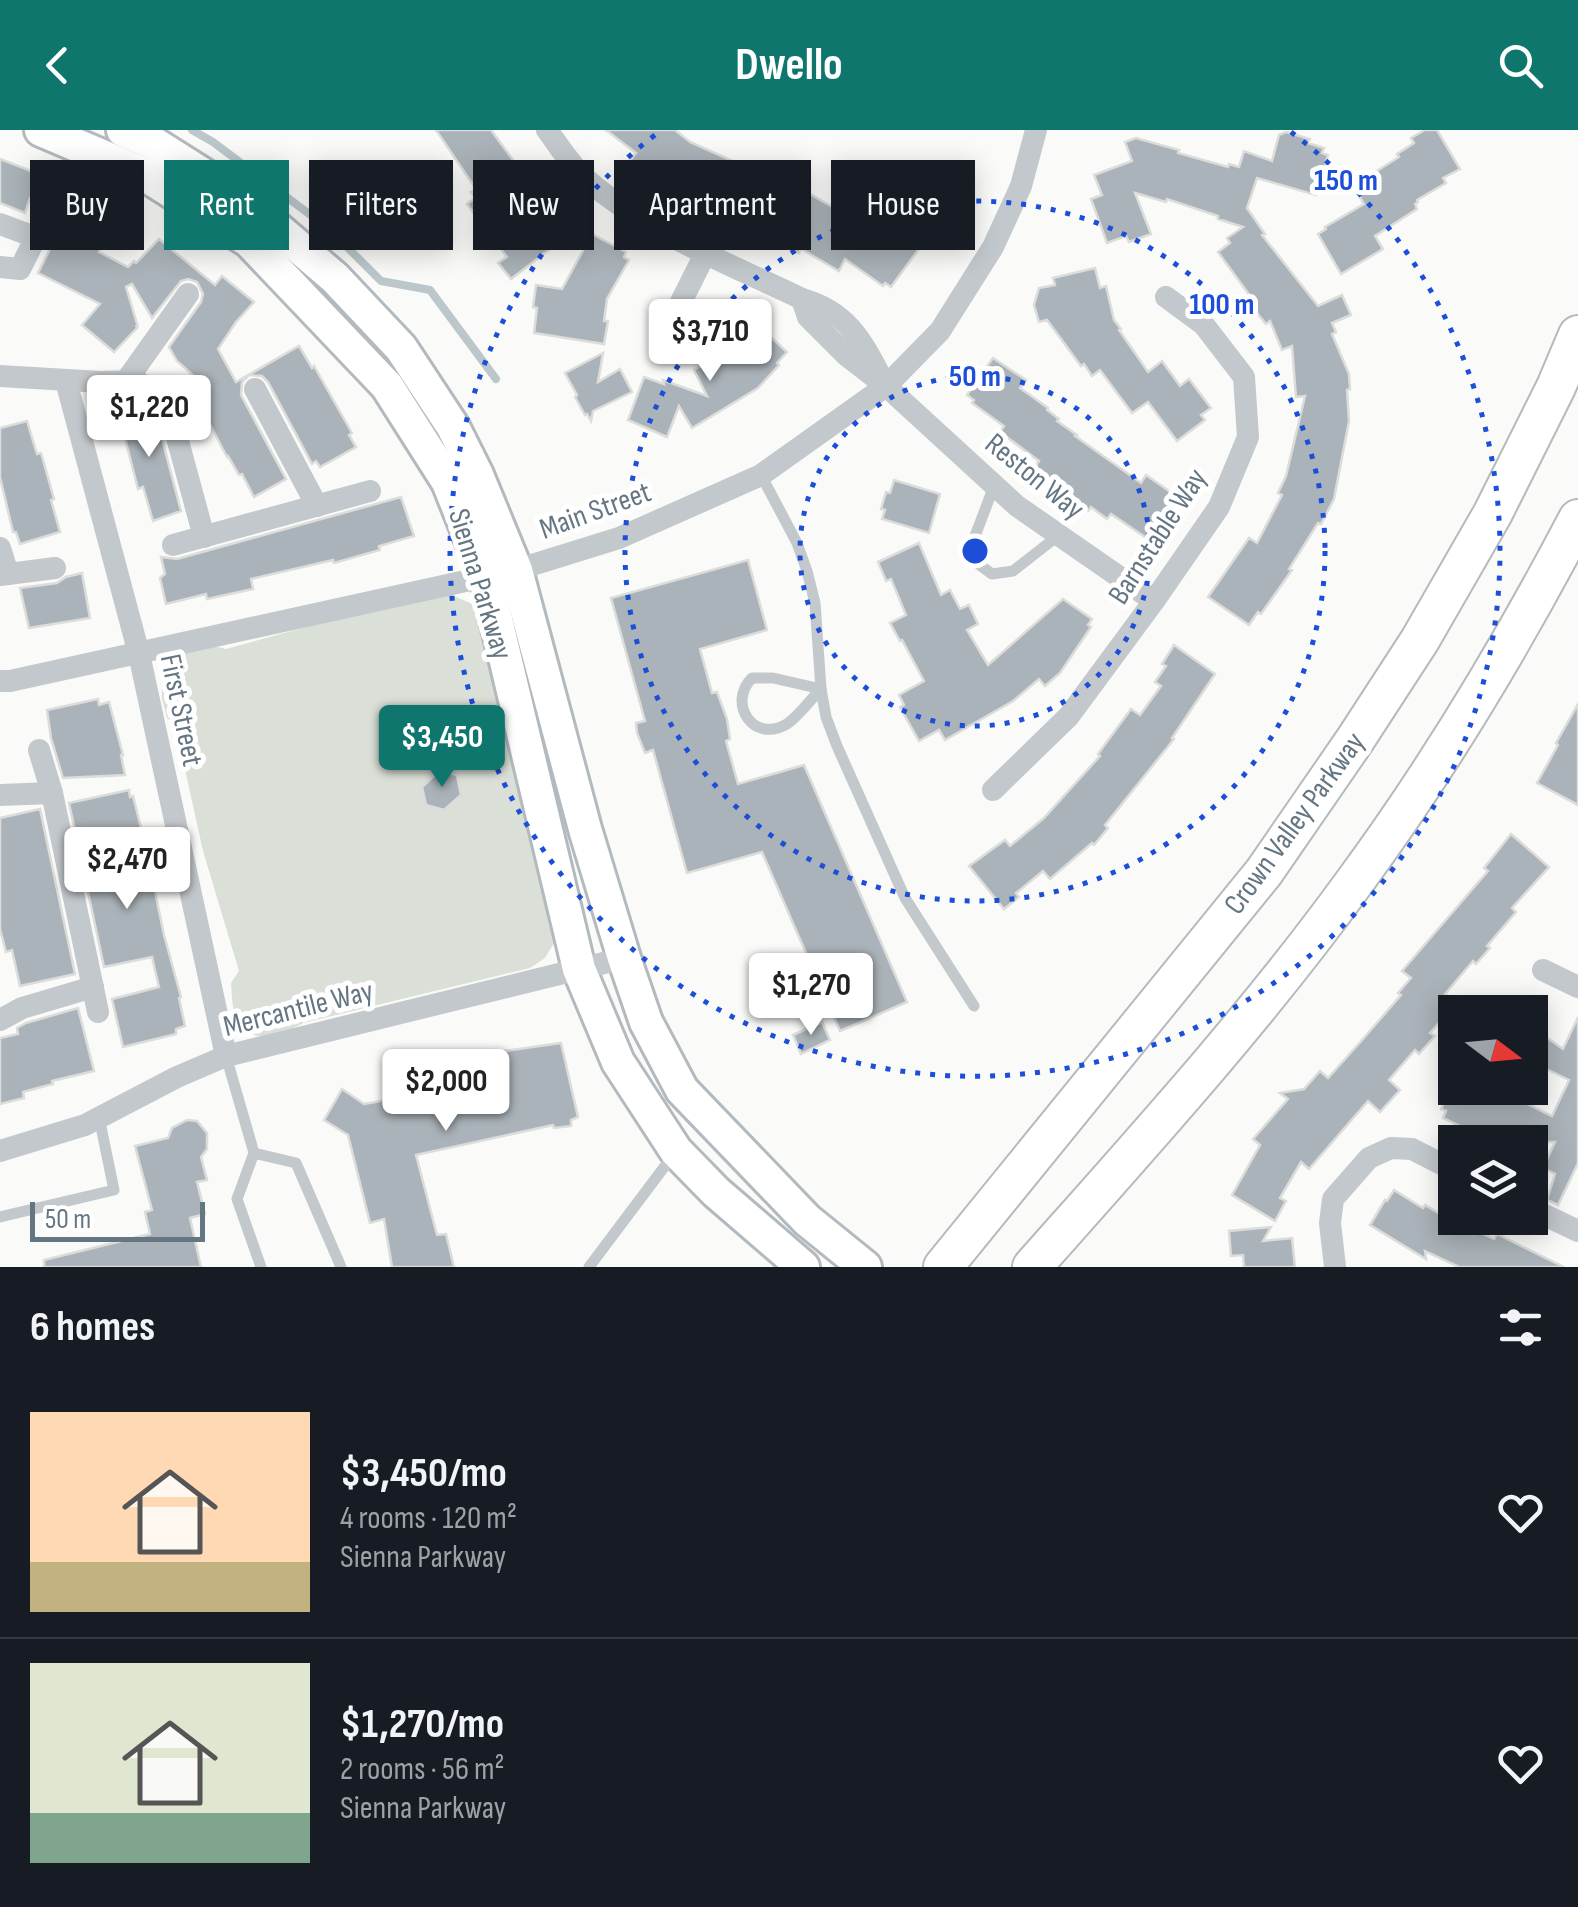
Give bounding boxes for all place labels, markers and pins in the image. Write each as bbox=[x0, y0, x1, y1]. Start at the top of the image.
pin: $3,710 bbox=[629, 299, 791, 384]
pin: $1,220 bbox=[68, 375, 230, 460]
centre of rings bbox=[957, 533, 993, 569]
pin: $3,450 bbox=[361, 705, 523, 790]
pin: $2,470 bbox=[46, 827, 208, 912]
pin: $1,270 bbox=[730, 953, 892, 1038]
pin: $2,000 bbox=[365, 1049, 527, 1134]

